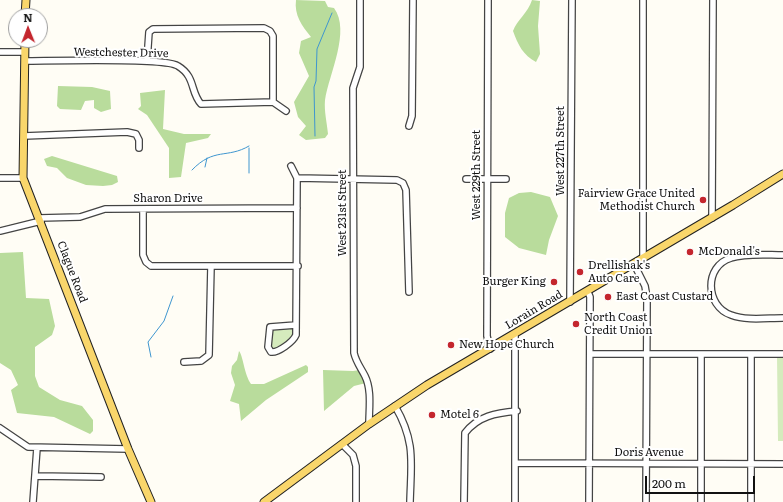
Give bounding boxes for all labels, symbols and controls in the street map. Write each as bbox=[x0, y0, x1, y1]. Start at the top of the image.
north arrow bbox=[8, 8, 48, 48]
text: N bbox=[23, 9, 33, 25]
street label: Westchester Drive bbox=[73, 46, 169, 60]
street label: West 227th Street bbox=[554, 106, 568, 196]
street label: West 229th Street bbox=[470, 130, 484, 220]
street label: West 231st Street bbox=[336, 169, 350, 257]
place label: Fairview Grace United Methodist Church bbox=[578, 187, 695, 213]
street label: Sharon Drive bbox=[133, 192, 203, 206]
marker: Fairview Grace United Methodist Church bbox=[698, 195, 708, 205]
street label: Clague Road bbox=[54, 239, 90, 305]
place label: McDonald's bbox=[698, 245, 760, 259]
marker: McDonald's bbox=[685, 247, 695, 257]
place label: Drellishak's Auto Care bbox=[588, 259, 650, 285]
marker: Drellishak's Auto Care bbox=[575, 267, 585, 277]
place label: Burger King bbox=[482, 275, 546, 289]
marker: Burger King bbox=[549, 277, 559, 287]
street label: Lorain Road bbox=[503, 288, 565, 332]
place label: East Coast Custard bbox=[616, 290, 713, 304]
marker: East Coast Custard bbox=[603, 292, 613, 302]
place label: North Coast Credit Union bbox=[584, 311, 652, 337]
marker: North Coast Credit Union bbox=[571, 319, 581, 329]
place label: New Hope Church bbox=[459, 338, 554, 352]
marker: New Hope Church bbox=[446, 340, 456, 350]
place label: Motel 6 bbox=[440, 408, 479, 422]
marker: Motel 6 bbox=[427, 410, 437, 420]
street label: Doris Avenue bbox=[614, 446, 684, 460]
scale bar bbox=[647, 468, 757, 494]
text: 200 m bbox=[652, 474, 686, 492]

